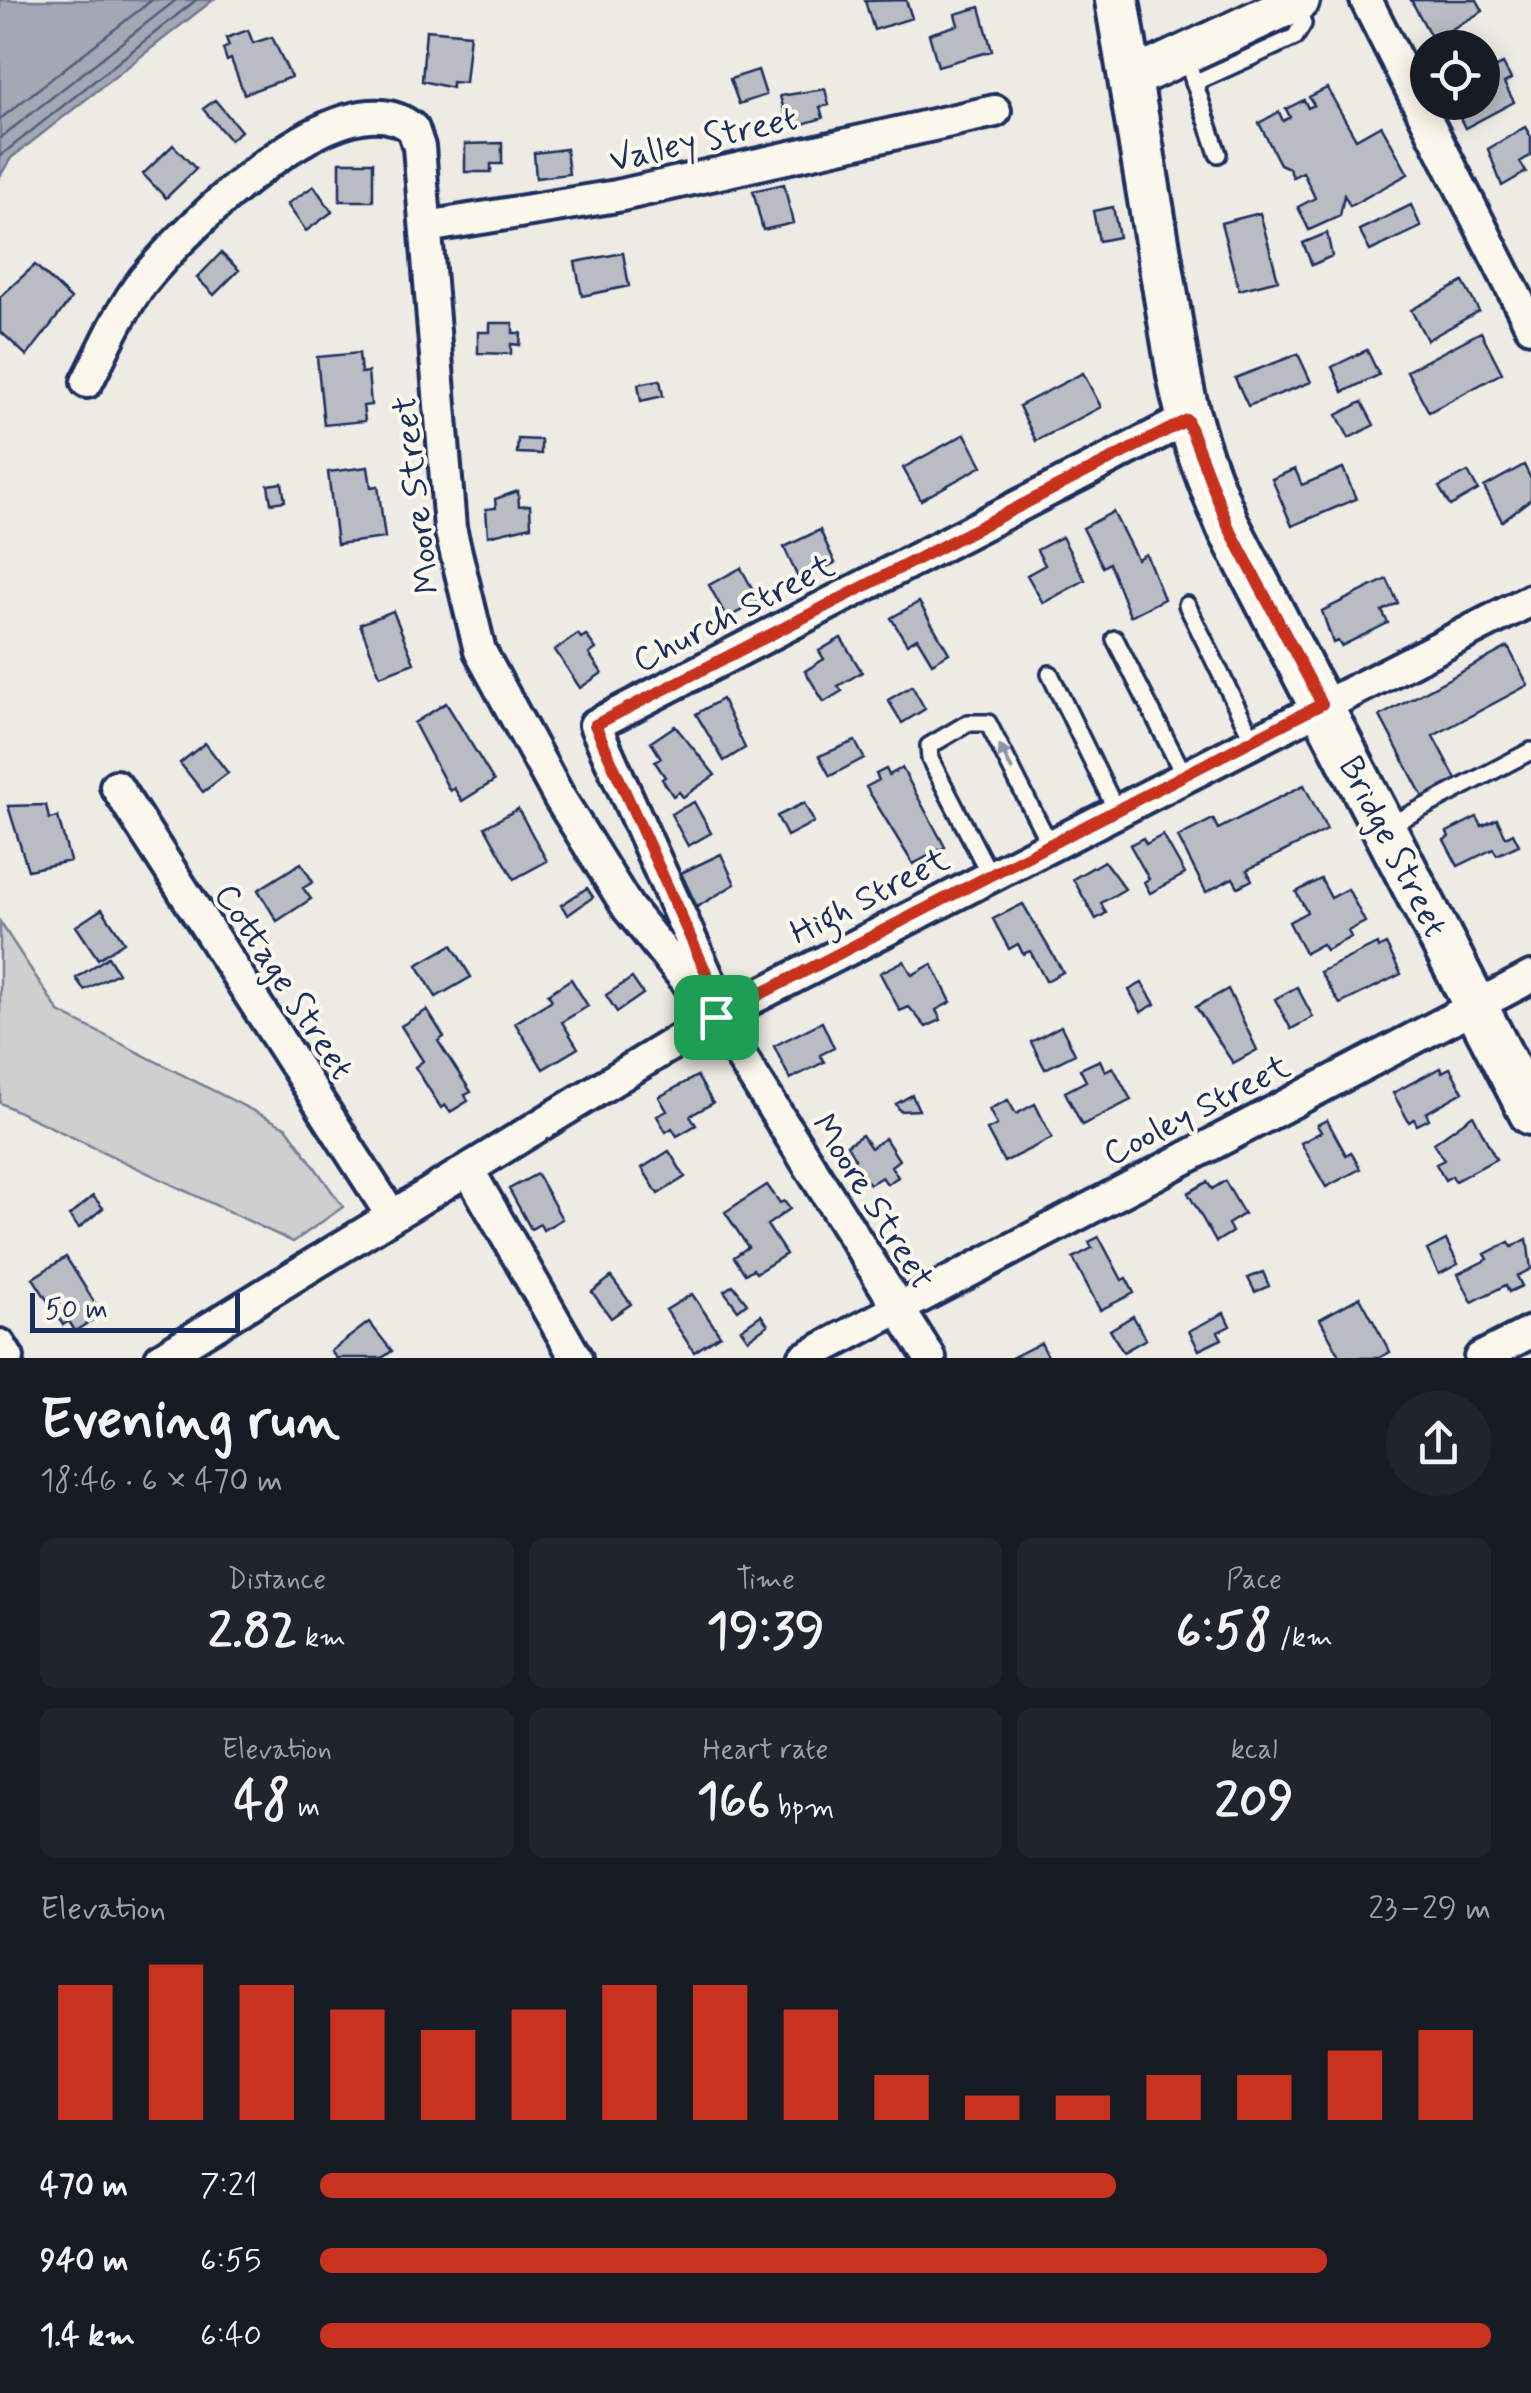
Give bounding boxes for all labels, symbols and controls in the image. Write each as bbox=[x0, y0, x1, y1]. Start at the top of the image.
map controls bbox=[1410, 30, 1500, 120]
button: locate bbox=[1410, 30, 1500, 120]
street label: Valley Street bbox=[605, 96, 802, 184]
street label: Moore Street bbox=[382, 393, 452, 596]
street label: Church Street bbox=[625, 543, 843, 684]
one-way arrow bbox=[998, 743, 1015, 772]
street label: Bridge Street bbox=[1327, 749, 1458, 945]
street label: High Street bbox=[783, 837, 959, 960]
street label: Cottage Street bbox=[203, 875, 364, 1089]
pin bbox=[674, 975, 759, 1060]
icon: arrive bbox=[689, 990, 744, 1045]
street label: Cooley Street bbox=[1096, 1044, 1299, 1178]
street label: Moore Street bbox=[800, 1105, 945, 1299]
scale bar bbox=[30, 1288, 240, 1332]
text: 50 m bbox=[45, 1292, 108, 1329]
text: Evening run bbox=[40, 1386, 340, 1458]
button: share bbox=[1386, 1391, 1491, 1496]
text: 18:46 · 6 × 470 m bbox=[40, 1460, 283, 1502]
text: Distance bbox=[228, 1562, 326, 1599]
text: Time bbox=[736, 1562, 795, 1599]
text: Pace bbox=[1226, 1562, 1282, 1599]
text: 2.82 bbox=[208, 1599, 297, 1665]
text: 19:39 bbox=[707, 1599, 824, 1665]
text: 6:58 bbox=[1176, 1599, 1272, 1665]
text: km bbox=[297, 1620, 346, 1657]
text: /km bbox=[1272, 1620, 1333, 1657]
text: Elevation bbox=[222, 1732, 332, 1769]
text: Heart rate bbox=[703, 1732, 828, 1769]
text: kcal bbox=[1231, 1732, 1278, 1769]
text: 48 bbox=[234, 1769, 290, 1835]
text: 166 bbox=[697, 1769, 770, 1835]
text: 209 bbox=[1214, 1769, 1294, 1835]
text: m bbox=[290, 1790, 320, 1827]
text: bpm bbox=[770, 1790, 834, 1827]
text: Elevation bbox=[40, 1888, 166, 1930]
text: 23–29 m bbox=[1368, 1888, 1491, 1930]
text: 470 m bbox=[40, 2165, 128, 2207]
text: 7:21 bbox=[200, 2165, 257, 2207]
text: 940 m bbox=[40, 2240, 128, 2282]
text: 6:55 bbox=[200, 2240, 261, 2282]
text: 1.4 km bbox=[40, 2315, 135, 2357]
text: 6:40 bbox=[200, 2315, 262, 2357]

